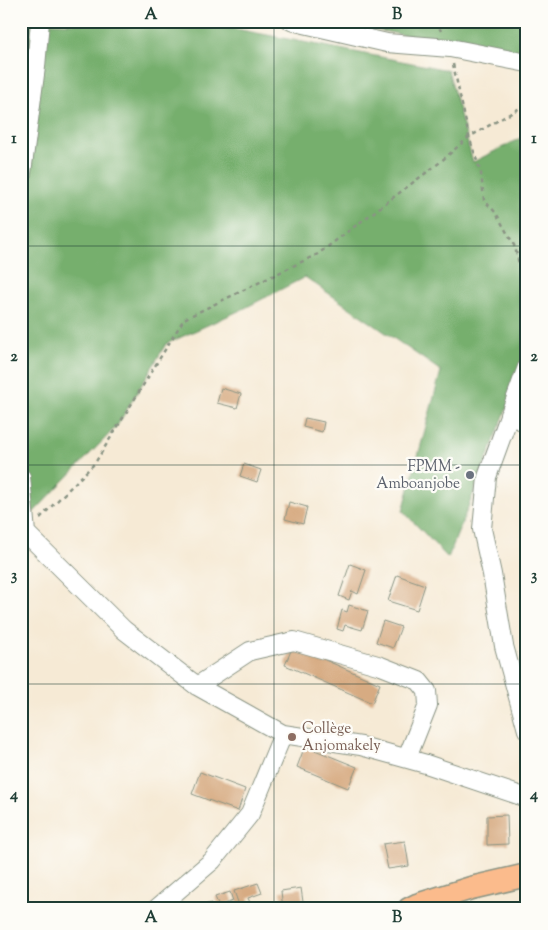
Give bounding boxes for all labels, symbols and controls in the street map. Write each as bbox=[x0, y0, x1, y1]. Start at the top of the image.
text: A bbox=[145, 4, 158, 27]
text: B bbox=[392, 4, 402, 27]
text: 1 bbox=[11, 128, 17, 151]
text: 1 bbox=[531, 128, 537, 151]
text: 2 bbox=[10, 346, 18, 369]
text: 2 bbox=[530, 346, 538, 369]
place label: FPMM - Amboanjobe bbox=[376, 457, 460, 495]
marker: FPMM - Amboanjobe bbox=[464, 469, 476, 481]
text: 3 bbox=[11, 565, 18, 588]
text: 3 bbox=[531, 565, 538, 588]
place label: Collège Anjomakely bbox=[302, 719, 381, 757]
marker: Collège Anjomakely bbox=[286, 731, 298, 743]
text: 4 bbox=[9, 784, 18, 807]
text: 4 bbox=[529, 784, 538, 807]
text: A bbox=[145, 907, 158, 930]
text: B bbox=[392, 907, 402, 930]

